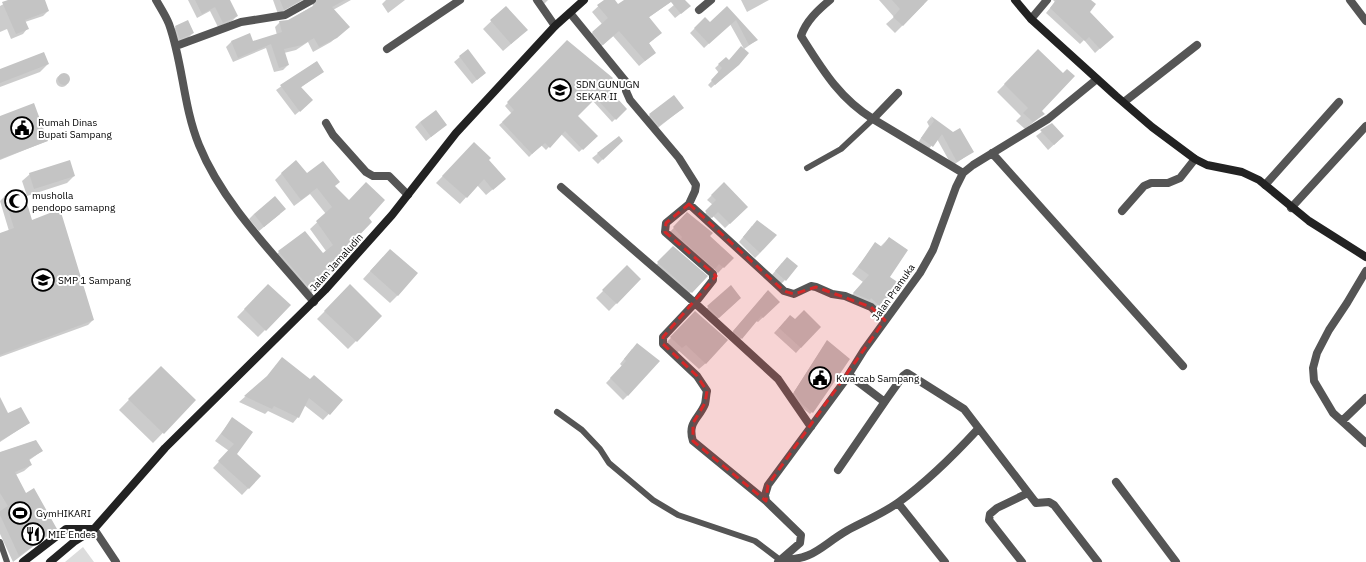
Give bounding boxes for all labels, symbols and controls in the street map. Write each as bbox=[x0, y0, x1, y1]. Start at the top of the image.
school or university icon: SDN GUNUGN SEKAR II bbox=[547, 77, 573, 103]
place label: SDN GUNUGN SEKAR II bbox=[576, 78, 640, 103]
public building icon: Rumah Dinas Bupati Sampang bbox=[9, 115, 35, 141]
place label: Rumah Dinas Bupati Sampang bbox=[38, 116, 112, 141]
mosque icon: musholla pendopo samapng bbox=[3, 188, 29, 214]
place label: musholla pendopo samapng bbox=[32, 189, 116, 214]
street label: Jalan Jamaludin bbox=[307, 231, 366, 294]
street label: Jalan Pramuka bbox=[869, 261, 918, 323]
school or university icon: SMP 1 Sampang bbox=[30, 267, 56, 293]
place label: SMP 1 Sampang bbox=[58, 274, 131, 287]
public building icon: Kwarcab Sampang bbox=[807, 365, 833, 391]
place label: Kwarcab Sampang bbox=[836, 372, 920, 385]
sports icon: GymHIKARI bbox=[7, 500, 33, 526]
place label: GymHIKARI bbox=[36, 507, 91, 520]
restaurant icon: MIE Endes bbox=[20, 521, 46, 547]
place label: MIE Endes bbox=[48, 528, 96, 541]

